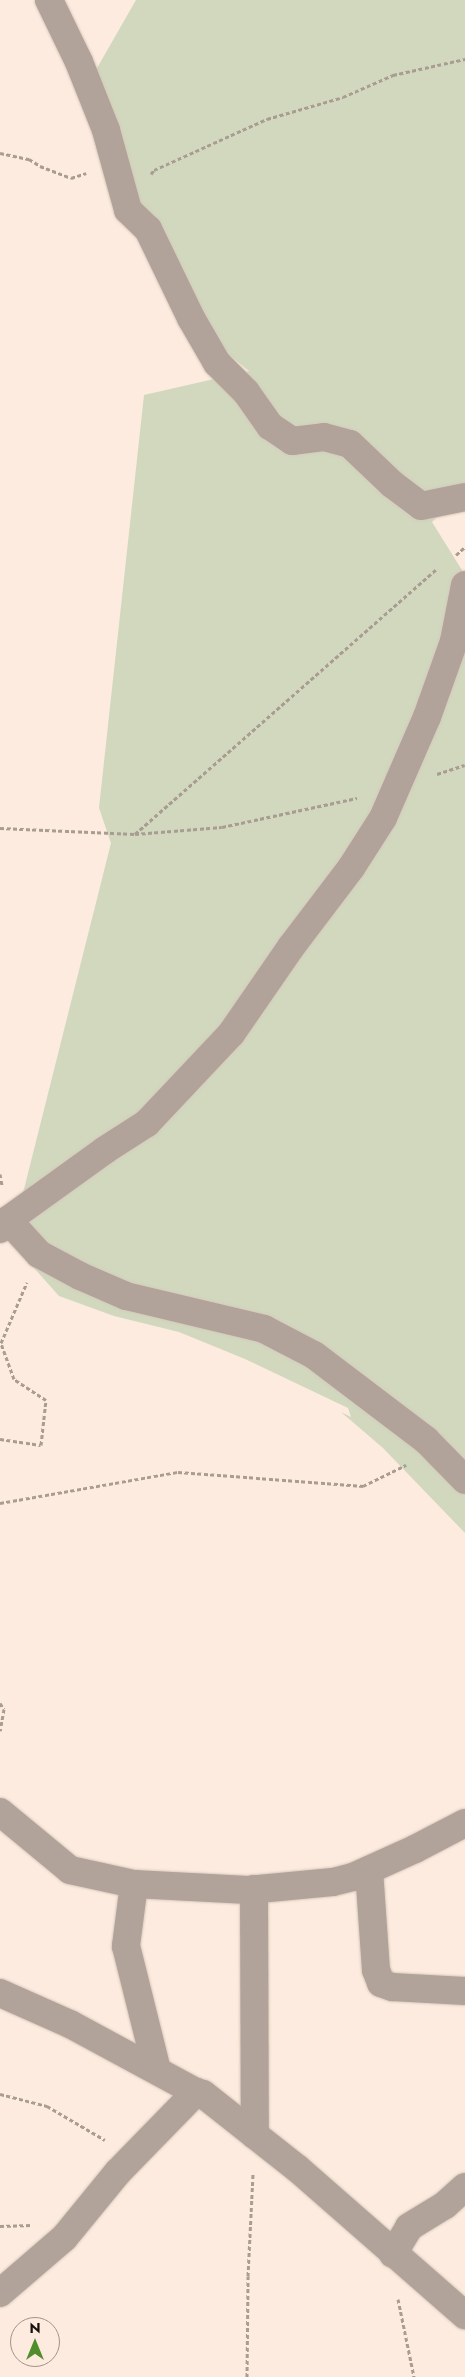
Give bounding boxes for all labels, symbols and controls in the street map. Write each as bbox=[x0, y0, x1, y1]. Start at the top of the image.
north arrow bbox=[10, 2317, 60, 2367]
text: N bbox=[29, 2318, 41, 2338]

